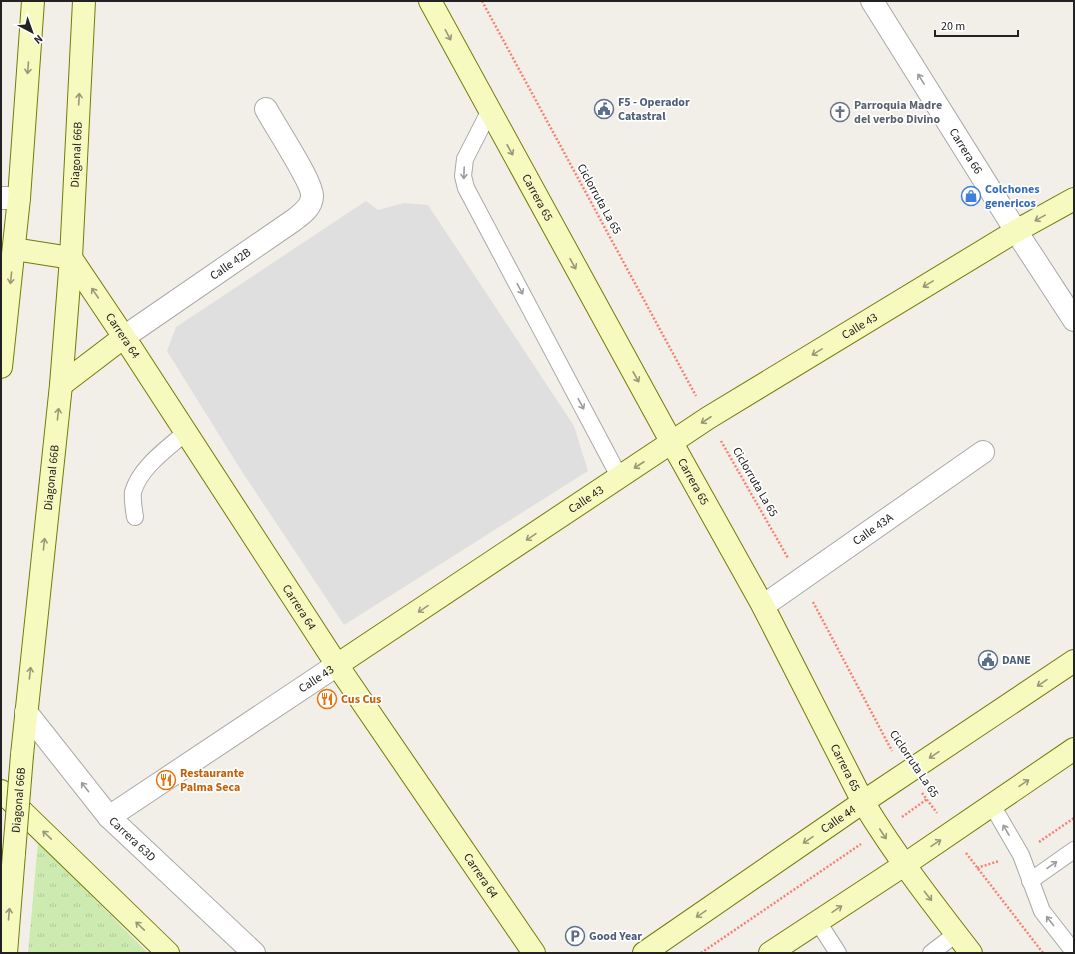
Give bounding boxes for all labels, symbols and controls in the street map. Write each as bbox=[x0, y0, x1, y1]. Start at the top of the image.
north arrow bbox=[12, 12, 52, 52]
scale bar bbox=[935, 12, 1018, 38]
text: 20 m bbox=[941, 18, 965, 35]
one-way arrow bbox=[445, 29, 452, 41]
text: N bbox=[31, 31, 46, 47]
one-way arrow bbox=[25, 61, 32, 74]
one-way arrow bbox=[917, 74, 925, 85]
one-way arrow bbox=[75, 93, 82, 106]
place label: F5 - Operador Catastral bbox=[618, 94, 690, 125]
place label: Parroquia Madre del verbo Divino bbox=[854, 97, 942, 128]
public building icon: F5 - Operador Catastral bbox=[593, 98, 615, 120]
church icon: Parroquia Madre del verbo Divino bbox=[829, 101, 851, 123]
street label: Diagonal 66B bbox=[66, 121, 86, 188]
street label: Carrera 66 bbox=[945, 125, 987, 177]
one-way arrow bbox=[507, 144, 514, 156]
street label: Ciclorruta La 65 bbox=[573, 161, 625, 237]
one-way arrow bbox=[460, 166, 468, 179]
street label: Carrera 65 bbox=[518, 171, 557, 224]
place label: Colchones genericos bbox=[985, 181, 1040, 212]
shop icon: Colchones genericos bbox=[960, 185, 982, 207]
one-way arrow bbox=[1034, 214, 1046, 222]
street label: Calle 42B bbox=[206, 244, 254, 284]
one-way arrow bbox=[569, 257, 577, 269]
one-way arrow bbox=[7, 271, 14, 284]
one-way arrow bbox=[922, 281, 934, 289]
one-way arrow bbox=[516, 283, 524, 295]
one-way arrow bbox=[91, 288, 99, 299]
street label: Calle 43 bbox=[838, 308, 881, 343]
street label: Carrera 64 bbox=[102, 309, 144, 362]
one-way arrow bbox=[812, 348, 823, 356]
one-way arrow bbox=[632, 371, 640, 383]
one-way arrow bbox=[577, 398, 585, 410]
one-way arrow bbox=[54, 408, 62, 421]
one-way arrow bbox=[701, 416, 712, 424]
street label: Diagonal 66B bbox=[39, 444, 63, 511]
street label: Ciclorruta La 65 bbox=[728, 444, 782, 520]
street label: Carrera 65 bbox=[674, 455, 713, 508]
one-way arrow bbox=[634, 461, 645, 469]
street label: Calle 43 bbox=[565, 481, 607, 517]
street label: Calle 43A bbox=[849, 509, 897, 549]
one-way arrow bbox=[526, 533, 537, 541]
one-way arrow bbox=[40, 538, 48, 551]
street label: Carrera 64 bbox=[278, 581, 321, 633]
one-way arrow bbox=[417, 605, 428, 613]
public building icon: DANE bbox=[977, 649, 999, 671]
place label: DANE bbox=[1002, 652, 1031, 669]
street label: Calle 43 bbox=[295, 661, 337, 697]
one-way arrow bbox=[27, 667, 34, 680]
one-way arrow bbox=[1036, 679, 1047, 687]
restaurant icon: Cus Cus bbox=[316, 688, 338, 710]
place label: Cus Cus bbox=[341, 691, 381, 708]
street label: Ciclorruta La 65 bbox=[885, 727, 943, 801]
street label: Carrera 65 bbox=[826, 741, 865, 794]
one-way arrow bbox=[928, 751, 939, 759]
place label: Restaurante Palma Seca bbox=[180, 765, 244, 796]
street label: Diagonal 66B bbox=[7, 767, 29, 834]
restaurant icon: Restaurante Palma Seca bbox=[155, 769, 177, 791]
one-way arrow bbox=[1018, 779, 1029, 787]
one-way arrow bbox=[80, 781, 89, 792]
street label: Calle 44 bbox=[817, 801, 859, 837]
street label: Carrera 63D bbox=[105, 813, 160, 865]
one-way arrow bbox=[1002, 824, 1010, 836]
one-way arrow bbox=[879, 828, 887, 839]
one-way arrow bbox=[42, 830, 52, 840]
one-way arrow bbox=[803, 836, 814, 844]
one-way arrow bbox=[930, 839, 942, 847]
street label: Carrera 64 bbox=[459, 850, 503, 902]
one-way arrow bbox=[1046, 861, 1057, 869]
one-way arrow bbox=[923, 891, 932, 902]
one-way arrow bbox=[832, 905, 843, 913]
one-way arrow bbox=[6, 908, 13, 921]
one-way arrow bbox=[696, 910, 707, 918]
one-way arrow bbox=[1046, 916, 1054, 927]
one-way arrow bbox=[135, 921, 145, 931]
parking icon: Good Year bbox=[564, 925, 586, 947]
place label: Good Year bbox=[589, 928, 642, 945]

